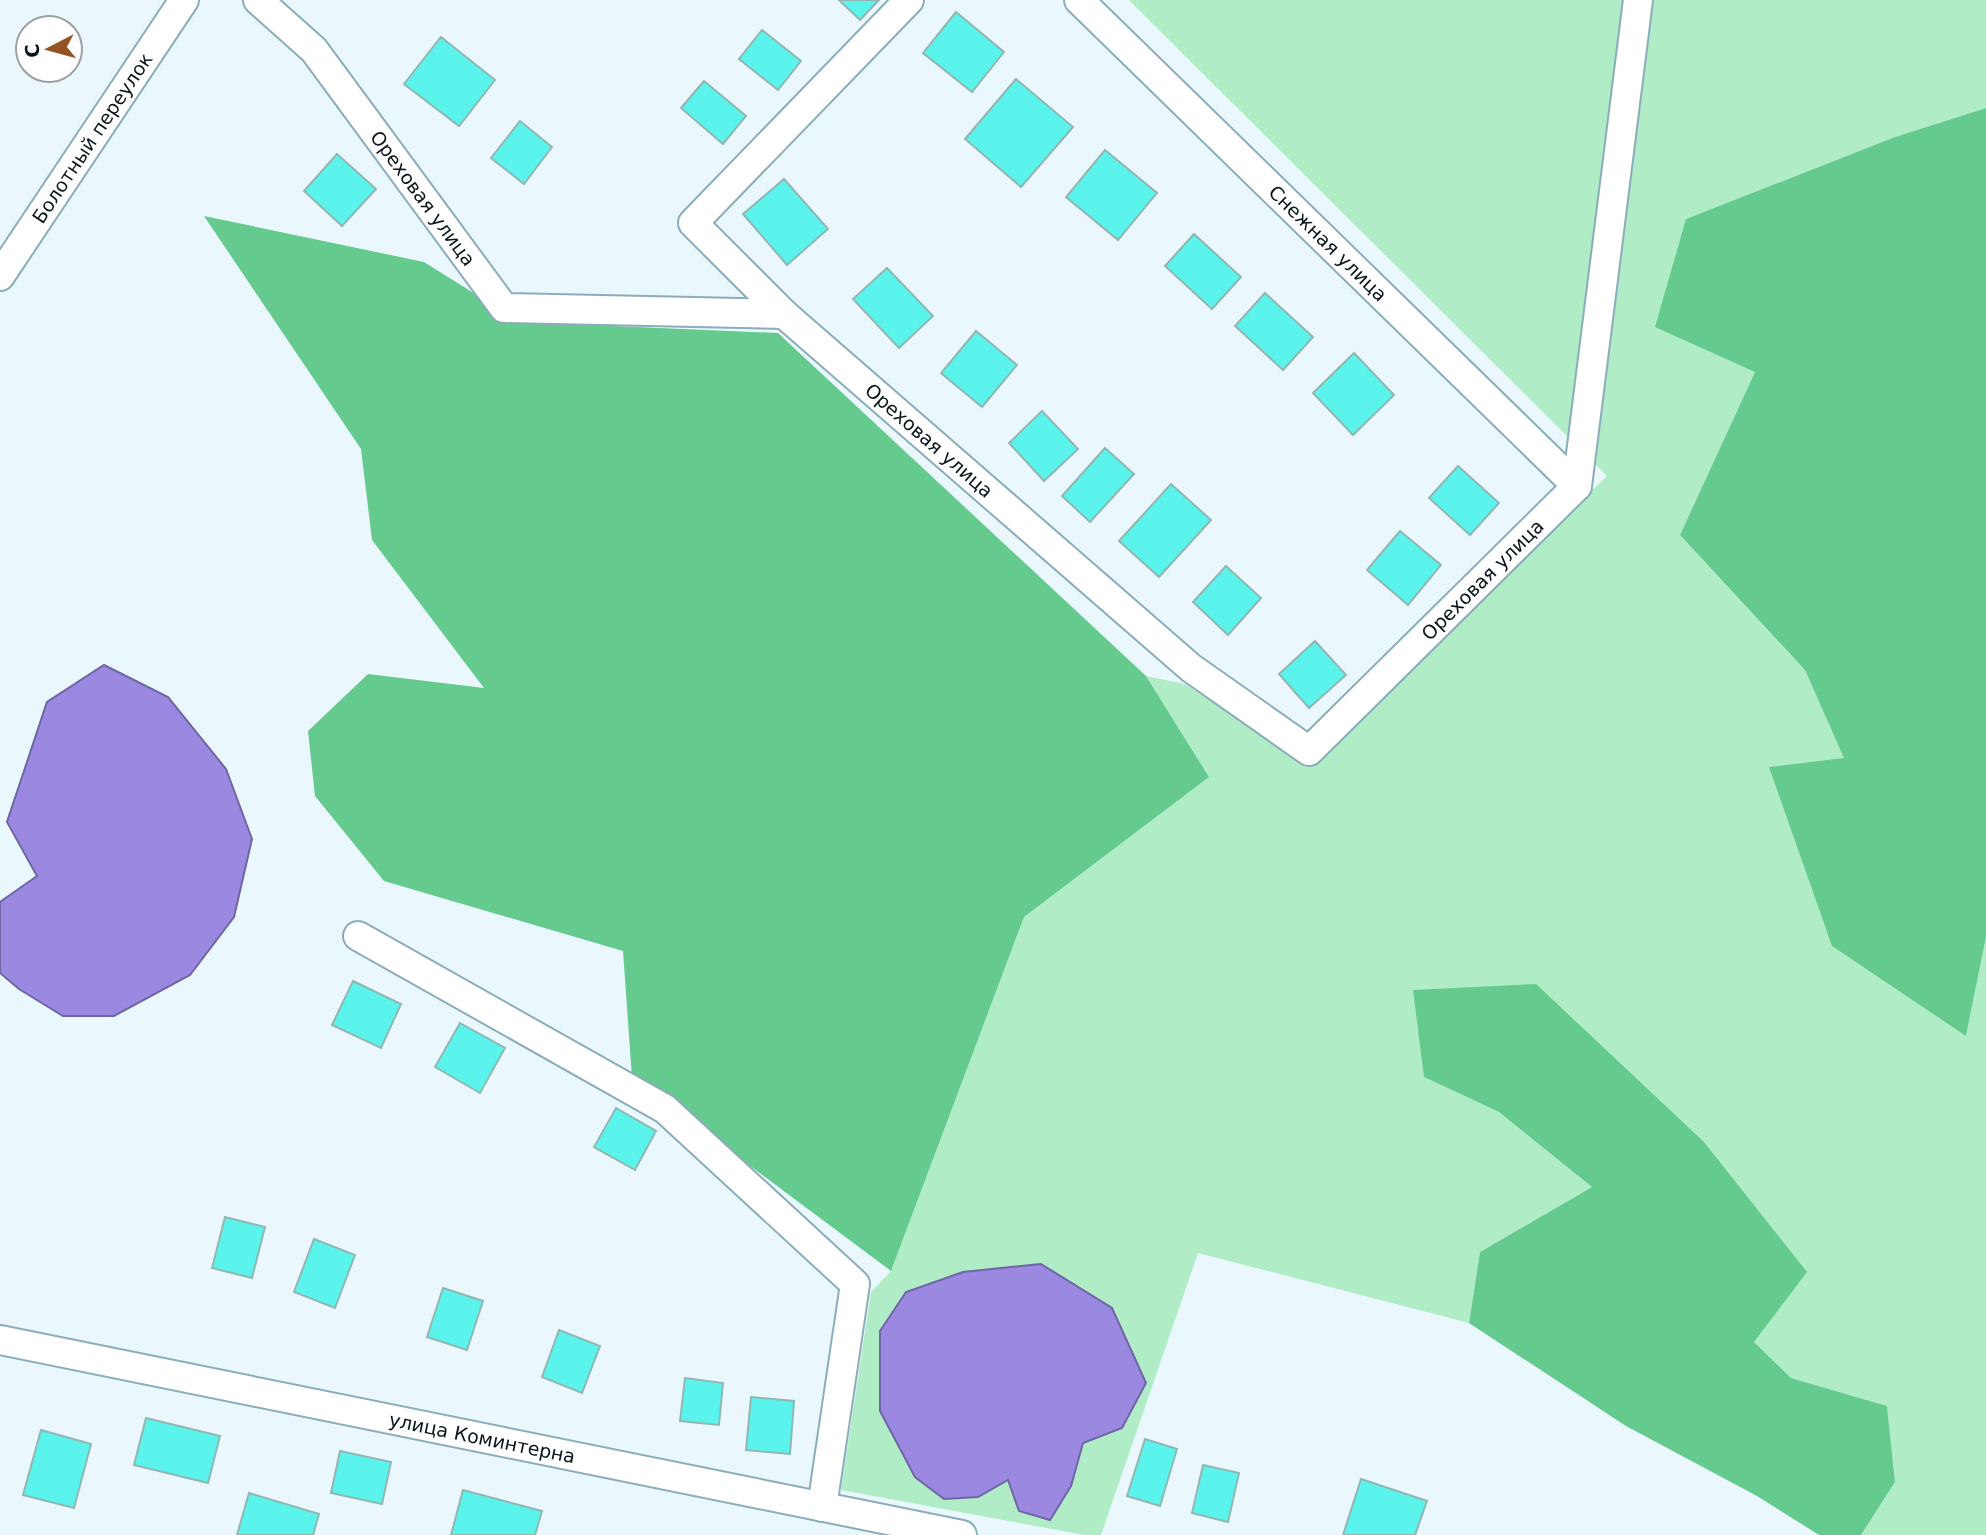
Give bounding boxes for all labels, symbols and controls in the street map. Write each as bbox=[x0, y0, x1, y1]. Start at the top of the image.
north arrow bbox=[14, 14, 84, 84]
text: С bbox=[20, 43, 44, 59]
street label: Болотный переулок bbox=[28, 49, 157, 227]
street label: Ореховая улица bbox=[366, 126, 480, 270]
street label: Снежная улица bbox=[1264, 181, 1392, 306]
street label: Ореховая улица bbox=[861, 379, 998, 502]
street label: Ореховая улица bbox=[1417, 515, 1548, 644]
street label: улица Коминтерна bbox=[387, 1408, 577, 1467]

